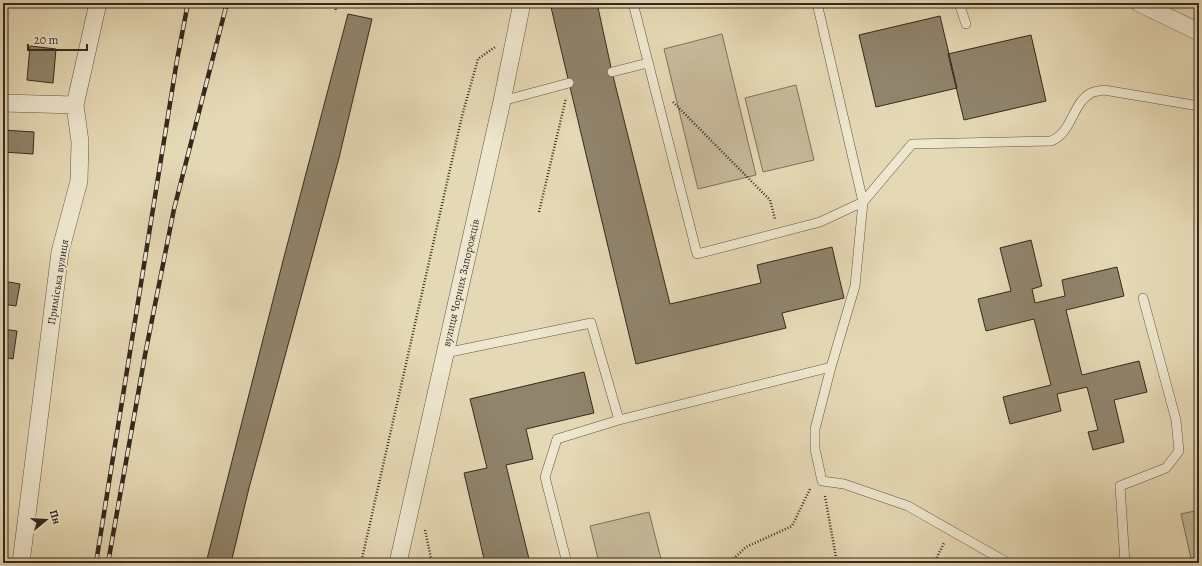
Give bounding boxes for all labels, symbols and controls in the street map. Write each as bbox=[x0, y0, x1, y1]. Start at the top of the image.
scale bar bbox=[28, 26, 87, 52]
text: 20 m bbox=[34, 32, 58, 48]
street label: вулиця Чорних Запорожців bbox=[439, 218, 483, 348]
street label: Приміська вулиця bbox=[44, 238, 72, 326]
north arrow bbox=[26, 500, 66, 540]
text: Пн bbox=[46, 508, 65, 527]

